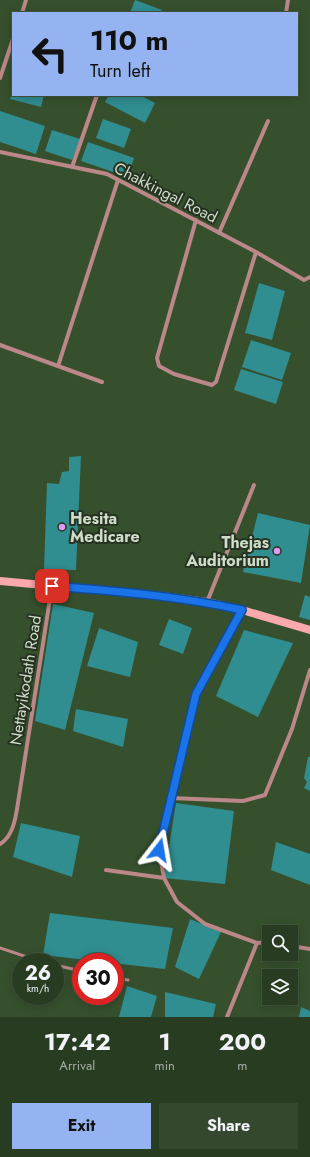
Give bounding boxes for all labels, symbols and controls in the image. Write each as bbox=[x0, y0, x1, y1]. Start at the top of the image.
text: 110 m bbox=[90, 20, 168, 61]
icon: left bbox=[24, 28, 76, 80]
text: Turn left bbox=[90, 58, 150, 84]
street label: Chakkingal Road bbox=[110, 156, 222, 228]
place label: Hesita Medicare bbox=[70, 507, 140, 548]
marker: Hesita Medicare bbox=[57, 522, 67, 532]
place label: Thejas Auditorium bbox=[185, 531, 269, 572]
marker: Thejas Auditorium bbox=[272, 546, 282, 556]
pin bbox=[35, 569, 69, 603]
icon: arrive bbox=[41, 575, 63, 597]
street label: Nettayikodath Road bbox=[4, 614, 47, 747]
position arrow bbox=[138, 829, 180, 871]
map controls bbox=[262, 925, 298, 1005]
button: search bbox=[262, 925, 298, 961]
speed limit sign: 30 bbox=[72, 953, 124, 1005]
text: 26 bbox=[25, 959, 51, 988]
button: layers bbox=[262, 969, 298, 1005]
text: km/h bbox=[27, 981, 49, 996]
text: 17:42 bbox=[44, 1024, 111, 1059]
text: 1 bbox=[159, 1024, 171, 1059]
text: 200 bbox=[219, 1024, 266, 1059]
text: Arrival bbox=[59, 1056, 95, 1075]
text: min bbox=[155, 1056, 175, 1075]
text: m bbox=[237, 1056, 248, 1075]
button: Exit bbox=[12, 1103, 151, 1149]
button: Share bbox=[159, 1103, 298, 1149]

